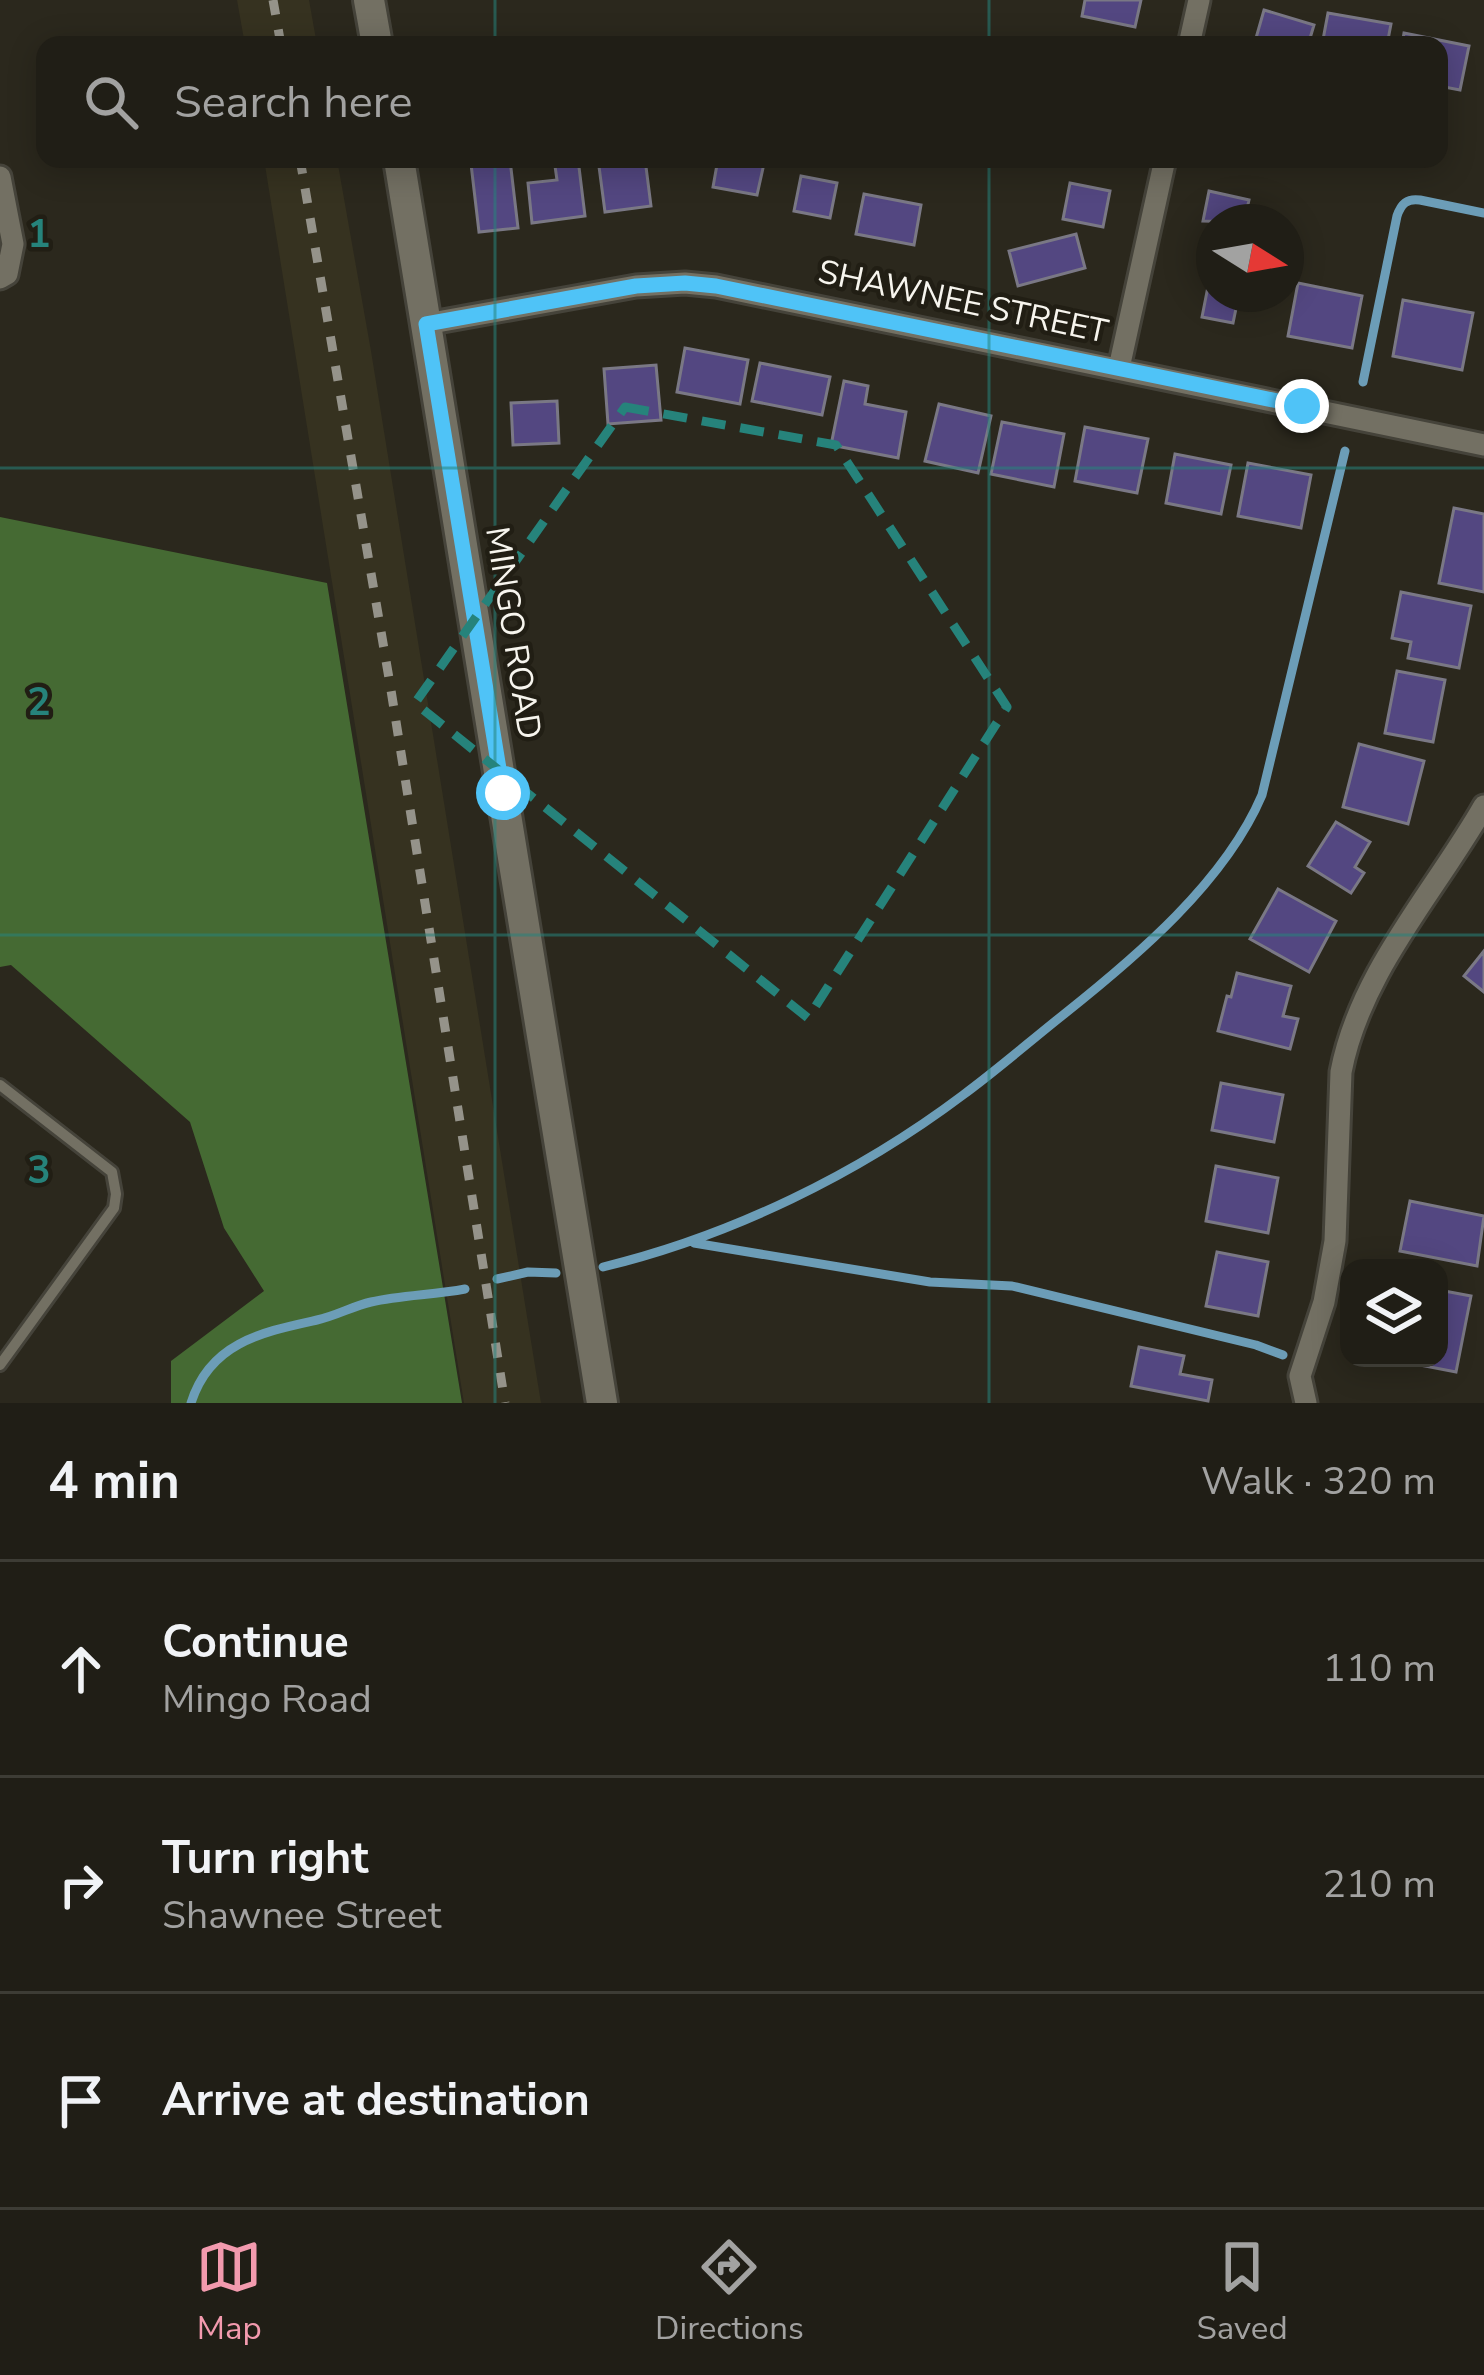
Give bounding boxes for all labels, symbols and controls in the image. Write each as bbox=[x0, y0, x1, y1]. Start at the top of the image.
search box bbox=[36, 36, 1448, 168]
icon: search bbox=[78, 69, 144, 135]
text: Search here bbox=[174, 72, 413, 133]
north arrow bbox=[1196, 204, 1304, 312]
text: 1 bbox=[27, 208, 51, 261]
street label: SHAWNEE STREET bbox=[814, 249, 1112, 355]
route end bbox=[1275, 379, 1329, 433]
street label: MINGO ROAD bbox=[474, 524, 552, 742]
text: 2 bbox=[27, 676, 51, 729]
route start bbox=[476, 766, 530, 820]
text: 3 bbox=[27, 1144, 51, 1197]
map controls bbox=[1340, 1259, 1448, 1367]
button: layers bbox=[1340, 1259, 1448, 1367]
text: 4 min bbox=[48, 1446, 180, 1516]
text: Walk · 320 m bbox=[1201, 1455, 1436, 1508]
text: Continue bbox=[162, 1612, 349, 1673]
icon: ahead bbox=[48, 1636, 114, 1702]
text: 110 m bbox=[1322, 1642, 1436, 1695]
text: Mingo Road bbox=[162, 1673, 372, 1726]
text: Turn right bbox=[162, 1828, 369, 1889]
icon: right bbox=[48, 1852, 114, 1918]
text: 210 m bbox=[1322, 1858, 1436, 1911]
text: Shawnee Street bbox=[162, 1889, 442, 1942]
icon: arrive bbox=[48, 2068, 114, 2134]
text: Arrive at destination bbox=[162, 2070, 590, 2131]
tab: Map bbox=[196, 2234, 262, 2351]
tab: Directions bbox=[655, 2234, 804, 2351]
tab: Saved bbox=[1196, 2234, 1288, 2351]

